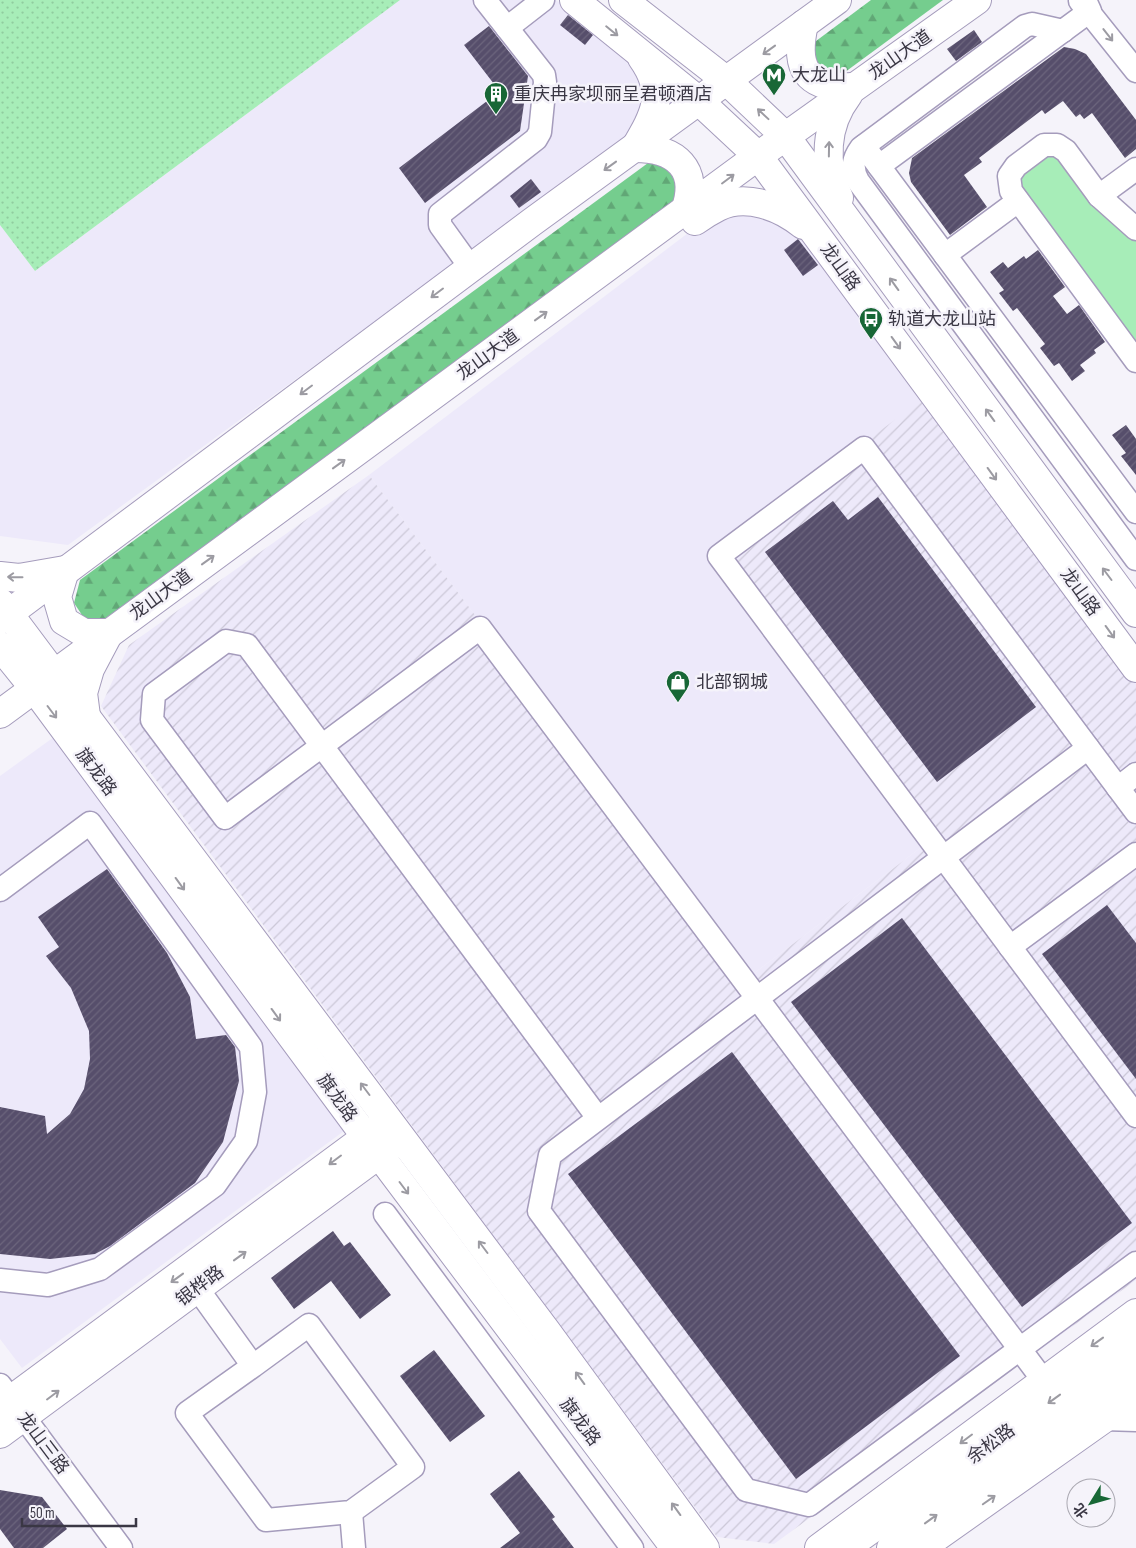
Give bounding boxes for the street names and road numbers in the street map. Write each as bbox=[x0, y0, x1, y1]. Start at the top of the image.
street label: 龙山大道 bbox=[864, 26, 936, 84]
street label: 龙山路 bbox=[816, 239, 864, 295]
street label: 龙山大道 bbox=[453, 325, 523, 385]
street label: 龙山路 bbox=[1056, 564, 1104, 620]
street label: 龙山大道 bbox=[126, 565, 196, 625]
street label: 旗龙路 bbox=[71, 744, 121, 800]
street label: 旗龙路 bbox=[313, 1070, 361, 1126]
street label: 银桦路 bbox=[172, 1261, 228, 1311]
street label: 旗龙路 bbox=[555, 1394, 605, 1450]
street label: 龙山三路 bbox=[13, 1408, 73, 1478]
street label: 余松路 bbox=[963, 1420, 1019, 1468]

